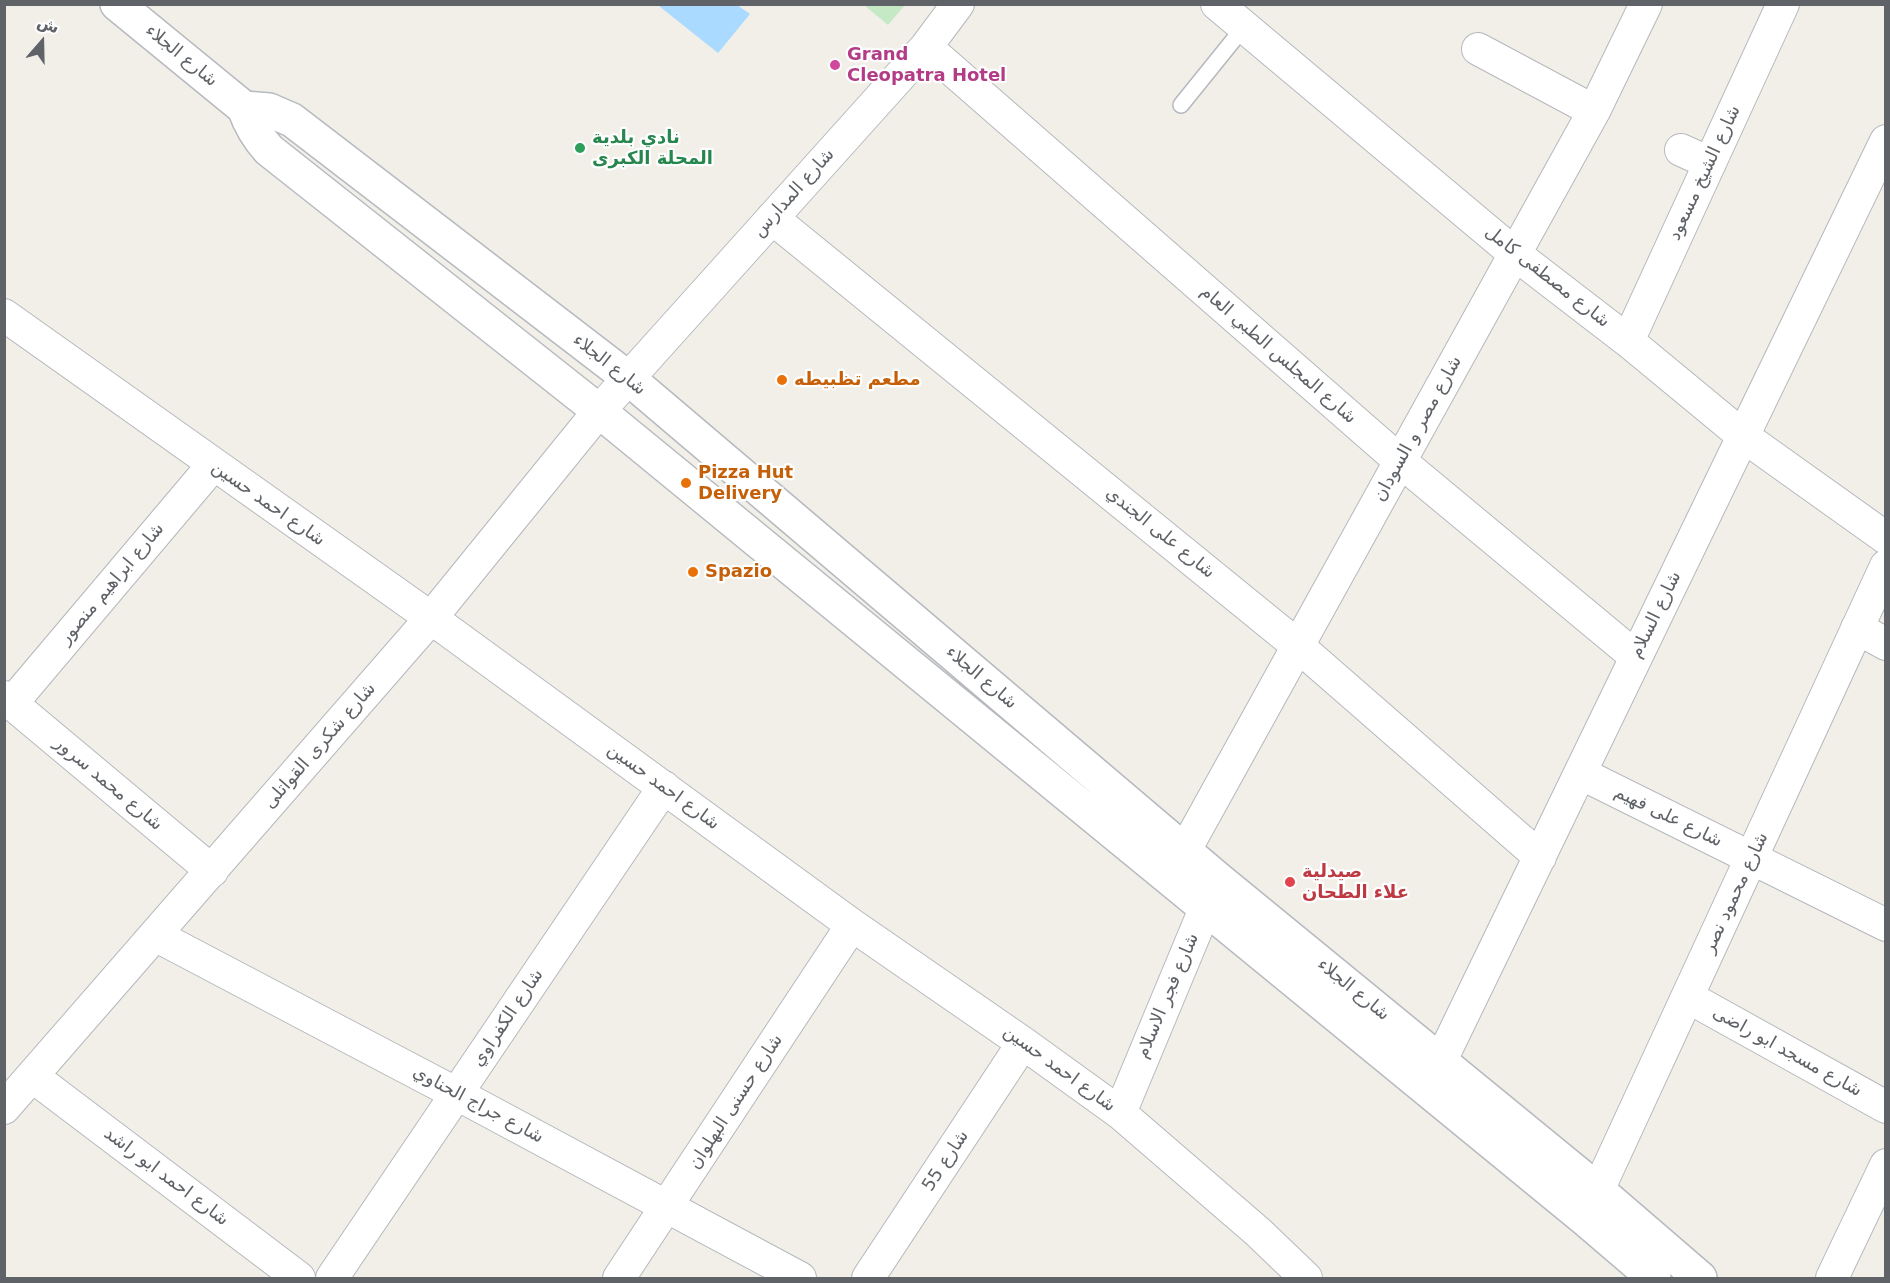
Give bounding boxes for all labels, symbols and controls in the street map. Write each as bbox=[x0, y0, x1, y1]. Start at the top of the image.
north arrow bbox=[12, 12, 72, 72]
text: ش bbox=[35, 12, 62, 37]
street label: شارع الجلاء bbox=[140, 20, 222, 92]
place label: Grand Cleopatra Hotel bbox=[847, 44, 1006, 86]
marker: Grand Cleopatra Hotel bbox=[828, 58, 842, 72]
street label: شارع الشيخ مسعود bbox=[1664, 102, 1746, 244]
place label: نادي بلدية المحلة الكبرى bbox=[592, 127, 713, 170]
marker: نادي بلدية المحلة الكبرى bbox=[573, 141, 587, 155]
street label: شارع المدارس bbox=[749, 144, 839, 242]
street label: شارع مصطفى كامل bbox=[1480, 221, 1614, 333]
street label: شارع المجلس الطبي العام bbox=[1195, 281, 1361, 429]
street label: شارع الجلاء bbox=[568, 330, 650, 400]
street label: شارع مصر و السودان bbox=[1369, 352, 1467, 506]
place label: مطعم تظبيطه bbox=[794, 369, 921, 391]
marker: مطعم تظبيطه bbox=[775, 373, 789, 387]
street label: شارع احمد حسين bbox=[207, 457, 329, 551]
place label: Pizza Hut Delivery bbox=[698, 462, 793, 504]
marker: Pizza Hut Delivery bbox=[679, 476, 693, 490]
street label: شارع على الجندي bbox=[1101, 482, 1219, 584]
street label: شارع ابراهيم منصور bbox=[55, 519, 169, 649]
place label: Spazio bbox=[705, 561, 772, 583]
marker: Spazio bbox=[686, 565, 700, 579]
street label: شارع السلام bbox=[1626, 568, 1686, 662]
street label: شارع الجلاء bbox=[941, 642, 1021, 714]
street label: شارع شكرى القواتلى bbox=[259, 678, 381, 814]
street label: شارع محمد سرور bbox=[49, 732, 167, 836]
street label: شارع احمد حسين bbox=[603, 739, 723, 835]
street label: شارع على فهيم bbox=[1610, 782, 1726, 852]
street label: شارع محمود نصر bbox=[1699, 829, 1773, 957]
place label: صيدلية علاء الطحان bbox=[1302, 861, 1409, 904]
marker: صيدلية علاء الطحان bbox=[1283, 875, 1297, 889]
street label: شارع فجر الاسلام bbox=[1132, 930, 1204, 1062]
street label: شارع الجلاء bbox=[1312, 954, 1394, 1026]
street label: شارع الكفراوي bbox=[467, 965, 549, 1071]
street label: شارع مسجد ابو راضى bbox=[1709, 1002, 1865, 1102]
street label: شارع احمد حسين bbox=[999, 1021, 1119, 1117]
street label: شارع حسنى البهلوان bbox=[684, 1030, 788, 1174]
street label: شارع جراج الحناوي bbox=[409, 1061, 547, 1149]
street label: شارع احمد ابو راشد bbox=[99, 1123, 233, 1231]
street label: شارع 55 bbox=[918, 1126, 974, 1196]

